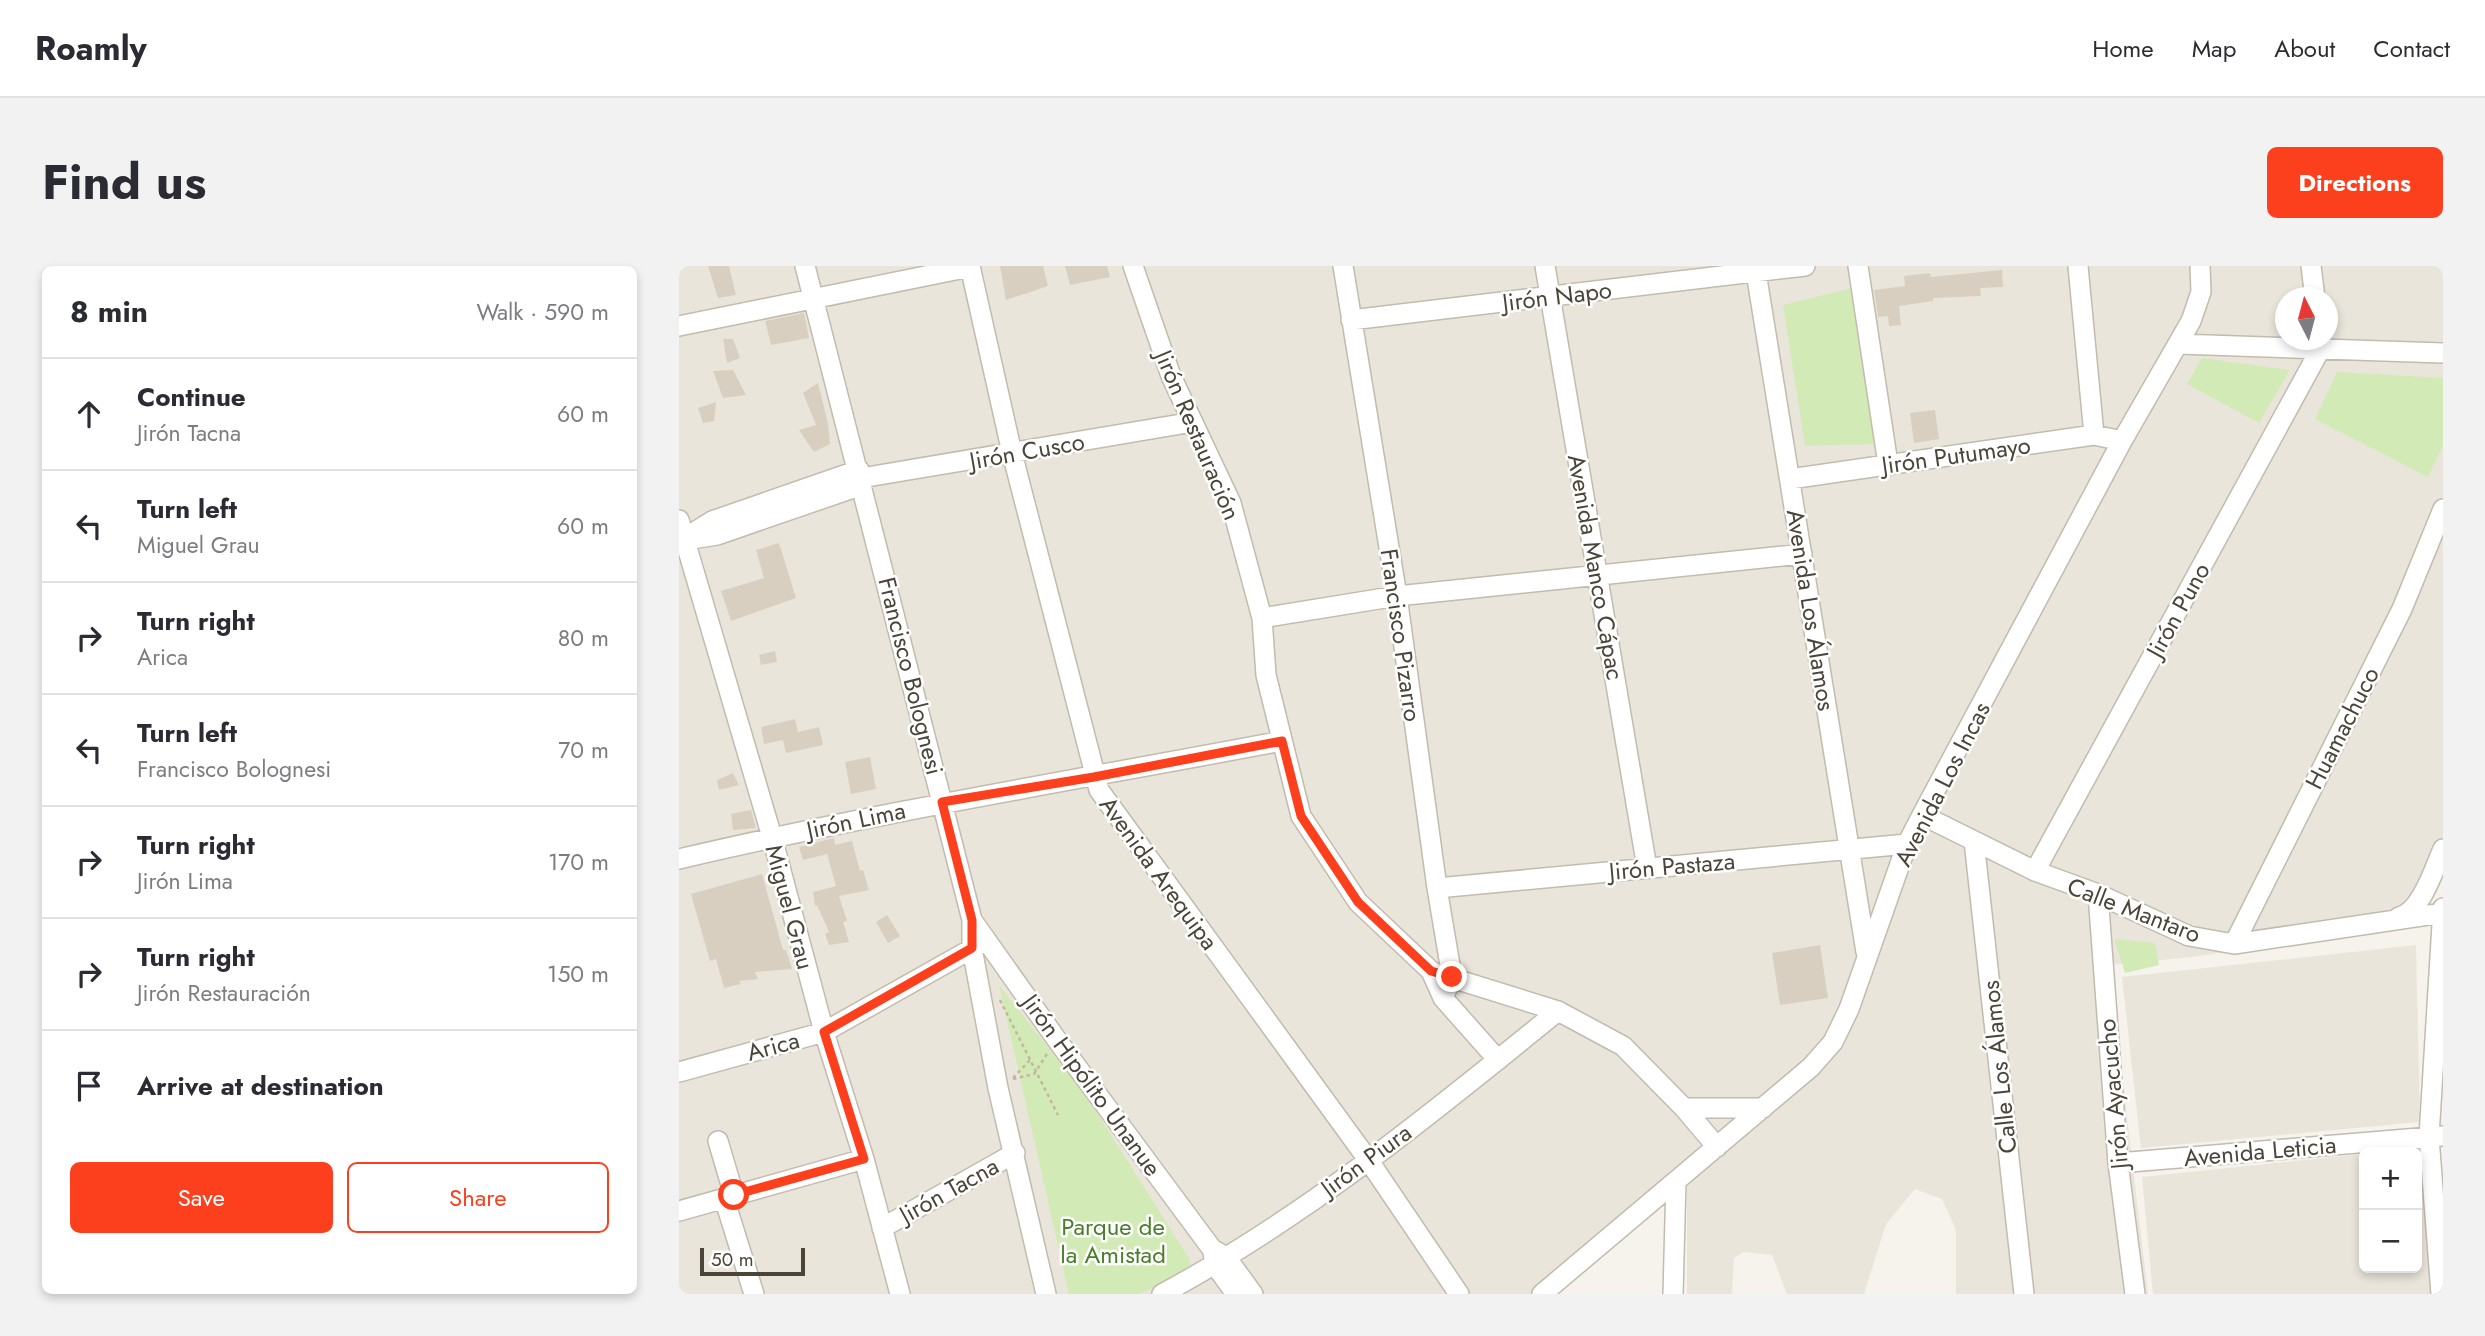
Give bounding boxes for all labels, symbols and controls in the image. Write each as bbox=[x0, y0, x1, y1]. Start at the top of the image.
text: Roamly bbox=[35, 25, 147, 72]
text: Home bbox=[2092, 31, 2154, 66]
text: Map bbox=[2192, 31, 2236, 66]
text: About bbox=[2274, 31, 2335, 66]
text: Contact bbox=[2373, 31, 2450, 66]
text: Find us bbox=[42, 147, 206, 217]
button: Directions bbox=[2267, 147, 2443, 218]
street label: Jirón Napo bbox=[1497, 272, 1614, 320]
north arrow bbox=[2275, 287, 2338, 350]
text: 8 min bbox=[70, 290, 148, 333]
text: Walk · 590 m bbox=[476, 295, 609, 329]
street label: Jirón Restauración bbox=[1145, 342, 1250, 525]
text: Continue bbox=[137, 378, 246, 416]
icon: ahead bbox=[70, 395, 108, 433]
text: 60 m bbox=[557, 397, 609, 431]
text: Jirón Tacna bbox=[137, 416, 241, 450]
street label: Jirón Cusco bbox=[964, 424, 1087, 479]
street label: Jirón Putumayo bbox=[1876, 427, 2033, 483]
street label: Avenida Manco Cápac bbox=[1559, 451, 1633, 683]
text: Turn left bbox=[137, 490, 237, 528]
icon: left bbox=[70, 507, 108, 545]
street label: Avenida Los Álamos bbox=[1778, 507, 1844, 713]
text: 60 m bbox=[557, 509, 609, 543]
text: Miguel Grau bbox=[137, 528, 260, 562]
street label: Francisco Pizarro bbox=[1372, 546, 1430, 724]
street label: Jirón Puno bbox=[2136, 556, 2218, 666]
street label: Francisco Bolognesi bbox=[869, 573, 953, 779]
text: Turn right bbox=[137, 602, 255, 640]
icon: right bbox=[70, 619, 108, 657]
text: 80 m bbox=[558, 621, 609, 655]
text: Arica bbox=[137, 640, 188, 674]
street label: Huamachuco bbox=[2296, 661, 2388, 795]
street label: Avenida Los Incas bbox=[1885, 696, 1999, 872]
text: Turn left bbox=[137, 714, 237, 752]
icon: left bbox=[70, 731, 108, 769]
text: 70 m bbox=[558, 733, 609, 767]
text: Francisco Bolognesi bbox=[137, 752, 331, 786]
street label: Avenida Arequipa bbox=[1091, 789, 1227, 957]
street label: Jirón Lima bbox=[800, 792, 909, 848]
text: Turn right bbox=[137, 826, 255, 864]
street label: Miguel Grau bbox=[757, 841, 823, 973]
icon: right bbox=[70, 843, 108, 881]
street label: Jirón Pastaza bbox=[1605, 843, 1736, 889]
text: 170 m bbox=[548, 845, 609, 879]
text: Jirón Lima bbox=[137, 864, 233, 898]
street label: Calle Mantaro bbox=[2062, 868, 2206, 952]
text: Turn right bbox=[137, 938, 255, 976]
icon: right bbox=[70, 955, 108, 993]
text: 150 m bbox=[547, 957, 609, 991]
route end bbox=[1436, 961, 1467, 992]
text: Jirón Restauración bbox=[137, 976, 311, 1010]
street label: Calle Los Álamos bbox=[1973, 979, 2025, 1155]
street label: Jirón Hipólito Unanue bbox=[1012, 984, 1170, 1183]
street label: Jirón Ayacucho bbox=[2089, 1017, 2137, 1174]
street label: Arica bbox=[743, 1022, 803, 1070]
icon: arrive bbox=[70, 1067, 108, 1105]
text: Arrive at destination bbox=[137, 1067, 384, 1105]
street label: Jirón Piura bbox=[1311, 1115, 1419, 1207]
street label: Avenida Leticia bbox=[2182, 1127, 2338, 1175]
map controls bbox=[2359, 1147, 2422, 1273]
button: + bbox=[2359, 1147, 2422, 1210]
street label: Jirón Tacna bbox=[890, 1148, 1005, 1233]
button: Save bbox=[70, 1162, 333, 1233]
button: Share bbox=[347, 1162, 609, 1233]
route start bbox=[718, 1179, 749, 1210]
park label: Parque de la Amistad bbox=[1060, 1209, 1166, 1272]
button: − bbox=[2359, 1210, 2422, 1273]
scale bar bbox=[700, 1245, 805, 1277]
text: 50 m bbox=[711, 1246, 754, 1273]

